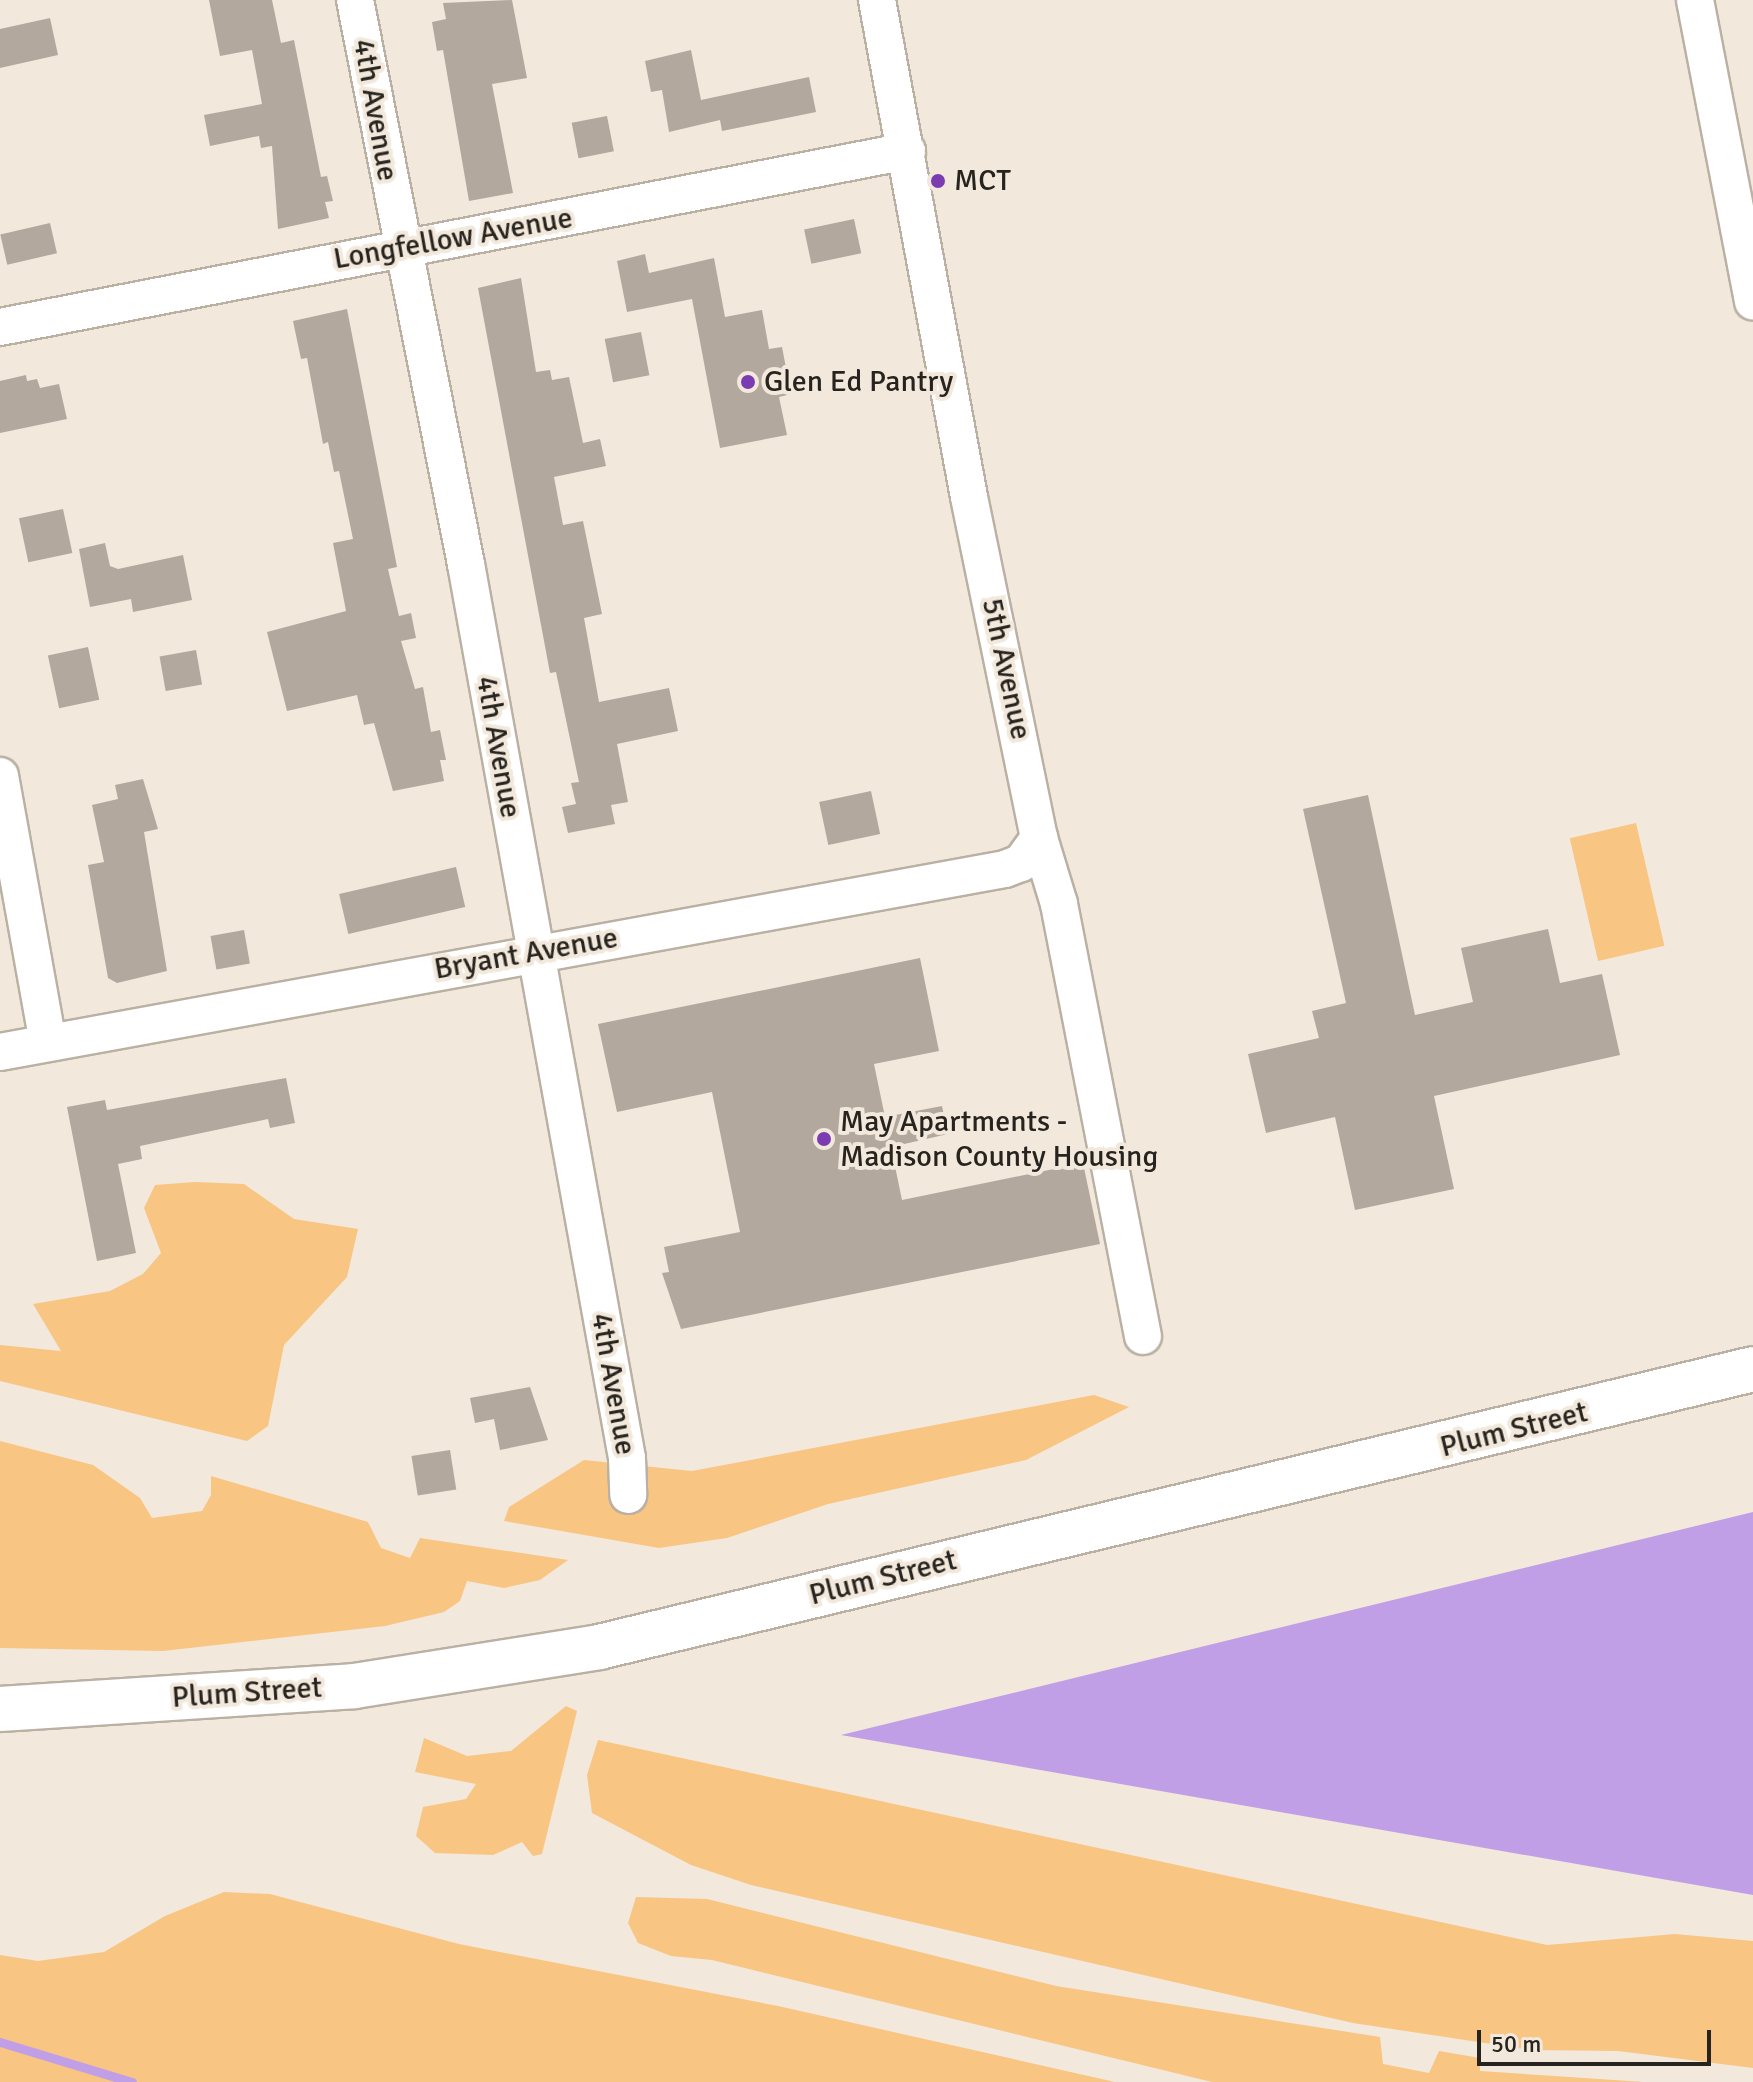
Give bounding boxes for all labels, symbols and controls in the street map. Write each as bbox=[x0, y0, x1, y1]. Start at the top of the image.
street label: 4th Avenue bbox=[345, 36, 405, 184]
place label: MCT bbox=[954, 163, 1011, 199]
marker: MCT bbox=[929, 172, 947, 190]
street label: Longfellow Avenue bbox=[331, 200, 575, 278]
place label: Glen Ed Pantry bbox=[764, 364, 953, 400]
marker: Glen Ed Pantry bbox=[739, 373, 757, 391]
street label: 5th Avenue bbox=[973, 595, 1039, 743]
street label: 4th Avenue bbox=[468, 673, 528, 821]
street label: Bryant Avenue bbox=[431, 920, 621, 988]
place label: May Apartments - Madison County Housing bbox=[840, 1104, 1158, 1174]
marker: May Apartments - Madison County Housing bbox=[815, 1130, 833, 1148]
street label: 4th Avenue bbox=[583, 1310, 643, 1458]
street label: Plum Street bbox=[1437, 1394, 1591, 1466]
street label: Plum Street bbox=[806, 1542, 960, 1614]
street label: Plum Street bbox=[171, 1670, 323, 1716]
scale bar bbox=[1481, 2014, 1715, 2064]
text: 50 m bbox=[1491, 2029, 1541, 2059]

